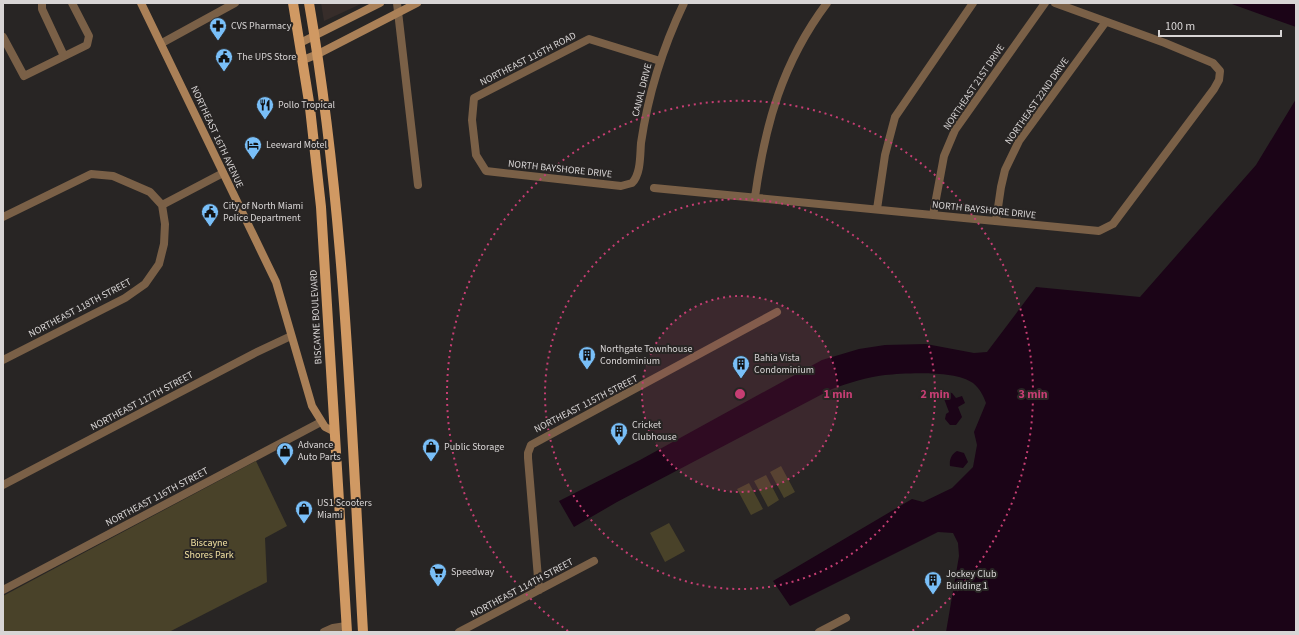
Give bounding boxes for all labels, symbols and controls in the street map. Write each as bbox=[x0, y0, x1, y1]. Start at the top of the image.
scale bar bbox=[1159, 12, 1281, 38]
pharmacy icon: CVS Pharmacy bbox=[208, 16, 228, 41]
text: 100 m bbox=[1165, 18, 1195, 35]
place label: CVS Pharmacy bbox=[231, 19, 292, 33]
street label: NORTHEAST 116TH ROAD bbox=[477, 29, 579, 89]
street label: NORTHEAST 21ST DRIVE bbox=[940, 41, 1008, 133]
public building icon: The UPS Store bbox=[214, 47, 234, 72]
place label: The UPS Store bbox=[237, 50, 296, 64]
street label: NORTHEAST 22ND DRIVE bbox=[1002, 55, 1072, 147]
street label: CANAL DRIVE bbox=[629, 62, 655, 118]
street label: NORTHEAST 16TH AVENUE bbox=[187, 84, 247, 190]
restaurant icon: Pollo Tropical bbox=[255, 95, 275, 120]
place label: Pollo Tropical bbox=[278, 98, 336, 112]
hotel icon: Leeward Motel bbox=[243, 135, 263, 160]
place label: Leeward Motel bbox=[266, 138, 327, 152]
street label: NORTH BAYSHORE DRIVE bbox=[507, 157, 613, 181]
street label: NORTH BAYSHORE DRIVE bbox=[931, 198, 1037, 222]
place label: City of North Miami Police Department bbox=[223, 199, 303, 225]
public building icon: City of North Miami Police Department bbox=[200, 202, 220, 227]
street label: BISCAYNE BOULEVARD bbox=[307, 269, 325, 365]
street label: NORTHEAST 118TH STREET bbox=[26, 275, 134, 341]
place label: Northgate Townhouse Condominium bbox=[600, 342, 692, 368]
building icon: Northgate Townhouse Condominium bbox=[577, 345, 597, 370]
place label: Bahia Vista Condominium bbox=[754, 351, 814, 377]
building icon: Bahia Vista Condominium bbox=[731, 354, 751, 379]
street label: NORTHEAST 117TH STREET bbox=[88, 368, 196, 434]
street label: NORTHEAST 115TH STREET bbox=[532, 371, 641, 436]
text: 1 min bbox=[823, 386, 853, 403]
text: 2 min bbox=[920, 386, 950, 403]
text: 3 min bbox=[1018, 386, 1048, 403]
centre of rings bbox=[733, 387, 747, 401]
place label: Cricket Clubhouse bbox=[632, 418, 677, 444]
building icon: Cricket Clubhouse bbox=[609, 421, 629, 446]
shop icon: Public Storage bbox=[421, 437, 441, 462]
place label: Advance Auto Parts bbox=[298, 438, 341, 464]
place label: Public Storage bbox=[444, 440, 504, 454]
shop icon: Advance Auto Parts bbox=[275, 441, 295, 466]
street label: NORTHEAST 116TH STREET bbox=[103, 464, 211, 530]
place label: US1 Scooters Miami bbox=[317, 496, 372, 522]
shop icon: US1 Scooters Miami bbox=[294, 499, 314, 524]
park label: Biscayne Shores Park bbox=[184, 536, 234, 562]
street label: NORTHEAST 114TH STREET bbox=[468, 555, 576, 621]
supermarket icon: Speedway bbox=[428, 562, 448, 587]
place label: Speedway bbox=[451, 565, 494, 579]
place label: Jockey Club Building 1 bbox=[946, 567, 997, 593]
building icon: Jockey Club Building 1 bbox=[923, 570, 943, 595]

